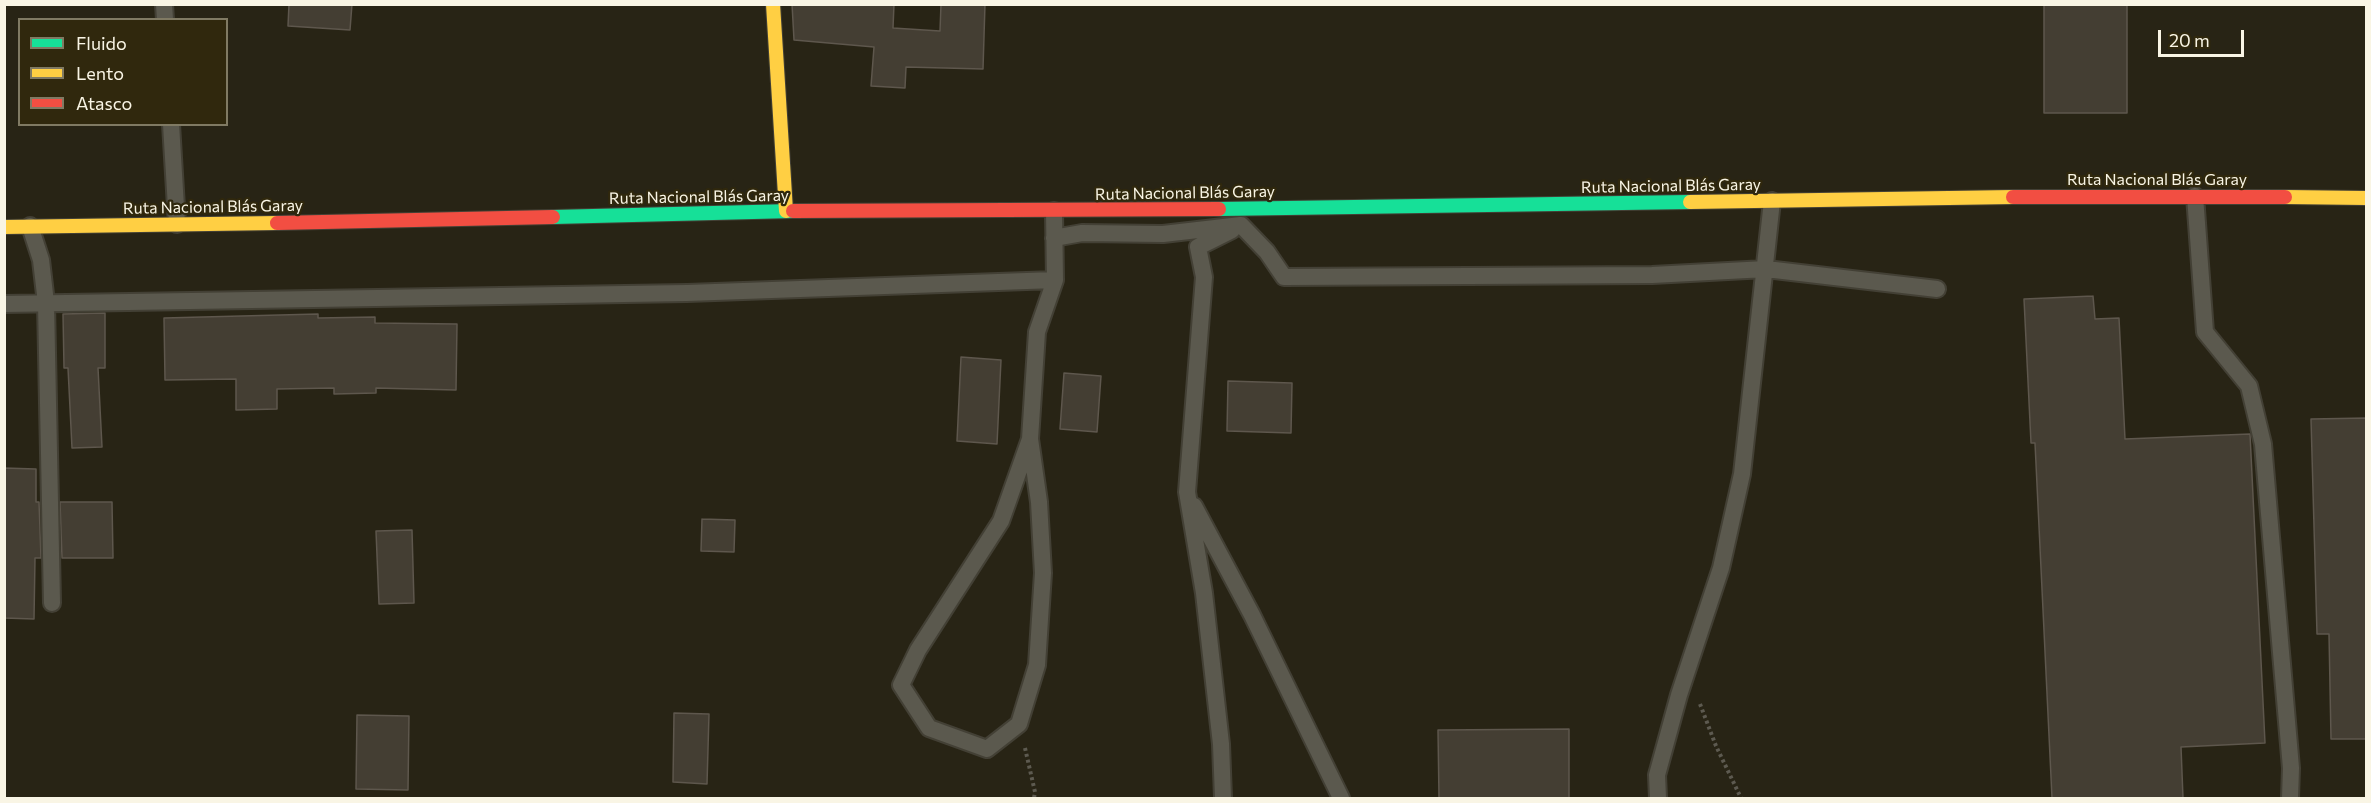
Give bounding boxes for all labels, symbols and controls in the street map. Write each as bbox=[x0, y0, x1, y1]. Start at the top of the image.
legend bbox=[18, 18, 228, 126]
scale bar bbox=[2161, 18, 2246, 56]
text: 20 m bbox=[2169, 29, 2210, 51]
text: Fluido bbox=[76, 32, 127, 54]
text: Lento bbox=[76, 62, 124, 84]
text: Atasco bbox=[76, 92, 132, 114]
street label: Ruta Nacional Blás Garay bbox=[2067, 170, 2247, 190]
street label: Ruta Nacional Blás Garay bbox=[1581, 175, 1761, 197]
street label: Ruta Nacional Blás Garay bbox=[1095, 182, 1275, 204]
street label: Ruta Nacional Blás Garay bbox=[609, 186, 789, 208]
street label: Ruta Nacional Blás Garay bbox=[123, 196, 303, 218]

